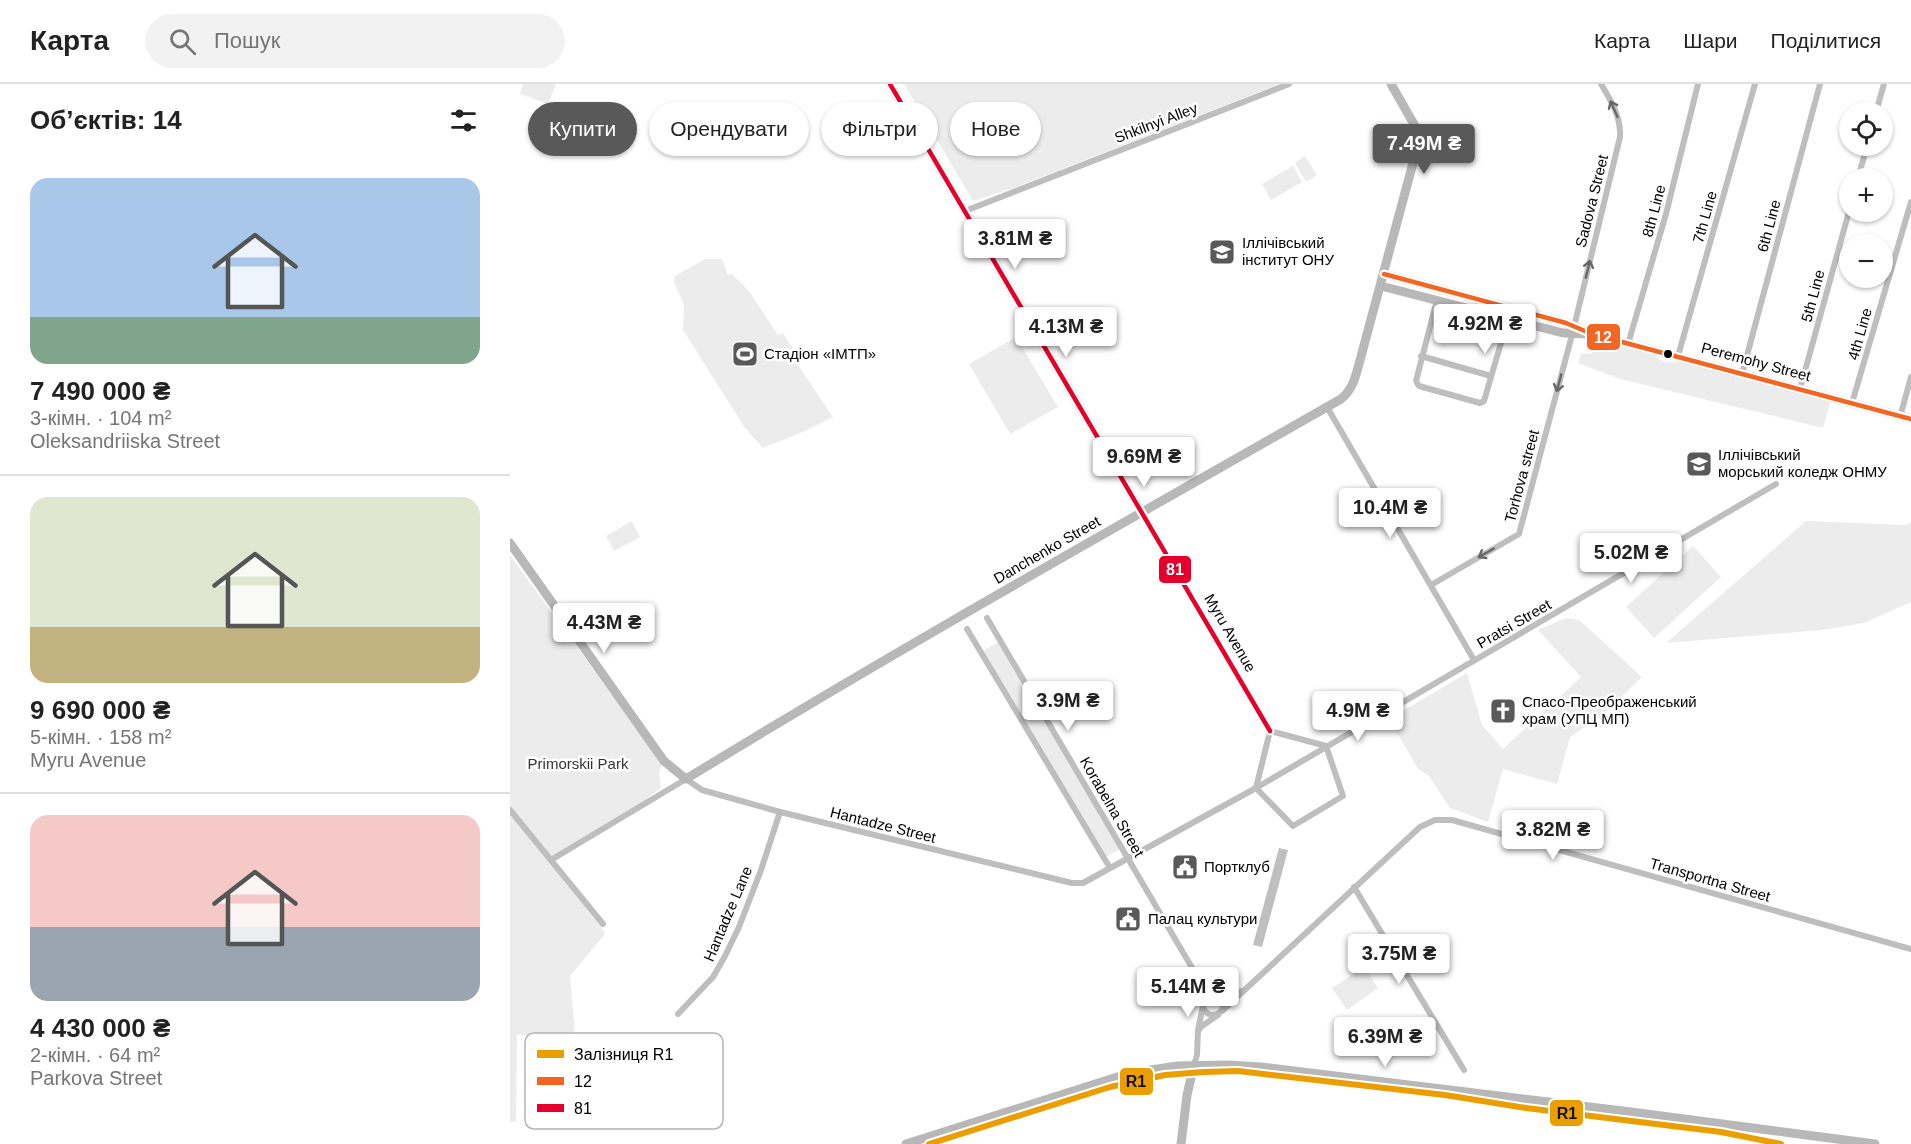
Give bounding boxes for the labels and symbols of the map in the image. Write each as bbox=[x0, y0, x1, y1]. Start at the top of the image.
street label: Shkilnyi Alley bbox=[1112, 99, 1200, 146]
one-way arrow bbox=[1608, 101, 1620, 119]
pin: 7.49M ₴ bbox=[1369, 124, 1479, 175]
street label: Sadova Street bbox=[1572, 152, 1611, 249]
street label: 8th Line bbox=[1638, 183, 1669, 239]
street label: 7th Line bbox=[1689, 189, 1720, 245]
street label: 6th Line bbox=[1753, 198, 1784, 254]
pin: 3.81M ₴ bbox=[960, 219, 1070, 270]
place label: Іллічівський інститут ОНУ bbox=[1242, 234, 1334, 268]
school or university icon: Іллічівський інститут ОНУ bbox=[1207, 237, 1237, 267]
one-way arrow bbox=[1582, 260, 1594, 279]
street label: 5th Line bbox=[1797, 268, 1828, 324]
pin: 4.92M ₴ bbox=[1430, 304, 1540, 355]
street label: 4th Line bbox=[1844, 306, 1875, 362]
pin: 4.13M ₴ bbox=[1011, 307, 1121, 358]
line badge: 12 bbox=[1586, 323, 1621, 351]
text: 12 bbox=[1594, 329, 1612, 346]
sports icon: Стадіон «ІМТП» bbox=[730, 339, 760, 369]
street label: Peremohy Street bbox=[1700, 339, 1813, 385]
place label: Стадіон «ІМТП» bbox=[764, 345, 876, 362]
unlabelled marker bbox=[1662, 348, 1674, 360]
one-way arrow bbox=[1553, 373, 1564, 392]
street label: Torhova street bbox=[1501, 427, 1542, 524]
pin: 9.69M ₴ bbox=[1089, 437, 1199, 488]
place label: Іллічівський морський коледж ОНМУ bbox=[1718, 446, 1887, 480]
school or university icon: Іллічівський морський коледж ОНМУ bbox=[1684, 449, 1714, 479]
pin: 10.4M ₴ bbox=[1335, 488, 1445, 539]
street label: Danchenko Street bbox=[991, 512, 1104, 587]
pin: 5.02M ₴ bbox=[1576, 533, 1686, 584]
one-way arrow bbox=[1478, 548, 1495, 560]
line badge: 81 bbox=[1158, 555, 1192, 584]
text: 81 bbox=[1166, 561, 1184, 578]
street label: Myru Avenue bbox=[1201, 591, 1260, 675]
street label: Pratsi Street bbox=[1474, 595, 1554, 652]
pin: 4.43M ₴ bbox=[549, 603, 659, 654]
pin: 3.9M ₴ bbox=[1019, 681, 1117, 732]
pin: 4.9M ₴ bbox=[1309, 691, 1407, 742]
place label: Спасо-Преображенський храм (УПЦ МП) bbox=[1522, 693, 1697, 727]
church icon: Спасо-Преображенський храм (УПЦ МП) bbox=[1488, 696, 1518, 726]
street label: Korabelna Street bbox=[1077, 754, 1148, 860]
park label: Primorskii Park bbox=[528, 755, 629, 772]
street label: Hantadze Street bbox=[828, 803, 939, 846]
pin: 3.82M ₴ bbox=[1498, 810, 1608, 861]
public building icon: Портклуб bbox=[1170, 852, 1200, 882]
street label: Transportna Street bbox=[1648, 854, 1773, 905]
place label: Портклуб bbox=[1204, 858, 1270, 875]
street label: Hantadze Lane bbox=[700, 864, 755, 964]
public building icon: Палац культури bbox=[1113, 904, 1143, 934]
place label: Палац культури bbox=[1148, 910, 1257, 927]
pin: 3.75M ₴ bbox=[1344, 934, 1454, 985]
pin: 5.14M ₴ bbox=[1133, 967, 1243, 1018]
pin: 6.39M ₴ bbox=[1330, 1017, 1440, 1068]
legend bbox=[525, 1033, 723, 1129]
text: Залізниця R1 bbox=[574, 1046, 673, 1063]
line badge: R1 bbox=[1119, 1067, 1154, 1096]
text: 12 bbox=[574, 1073, 592, 1090]
text: R1 bbox=[1126, 1073, 1146, 1090]
line badge: R1 bbox=[1549, 1099, 1584, 1127]
text: 81 bbox=[574, 1100, 592, 1117]
text: R1 bbox=[1557, 1105, 1577, 1122]

